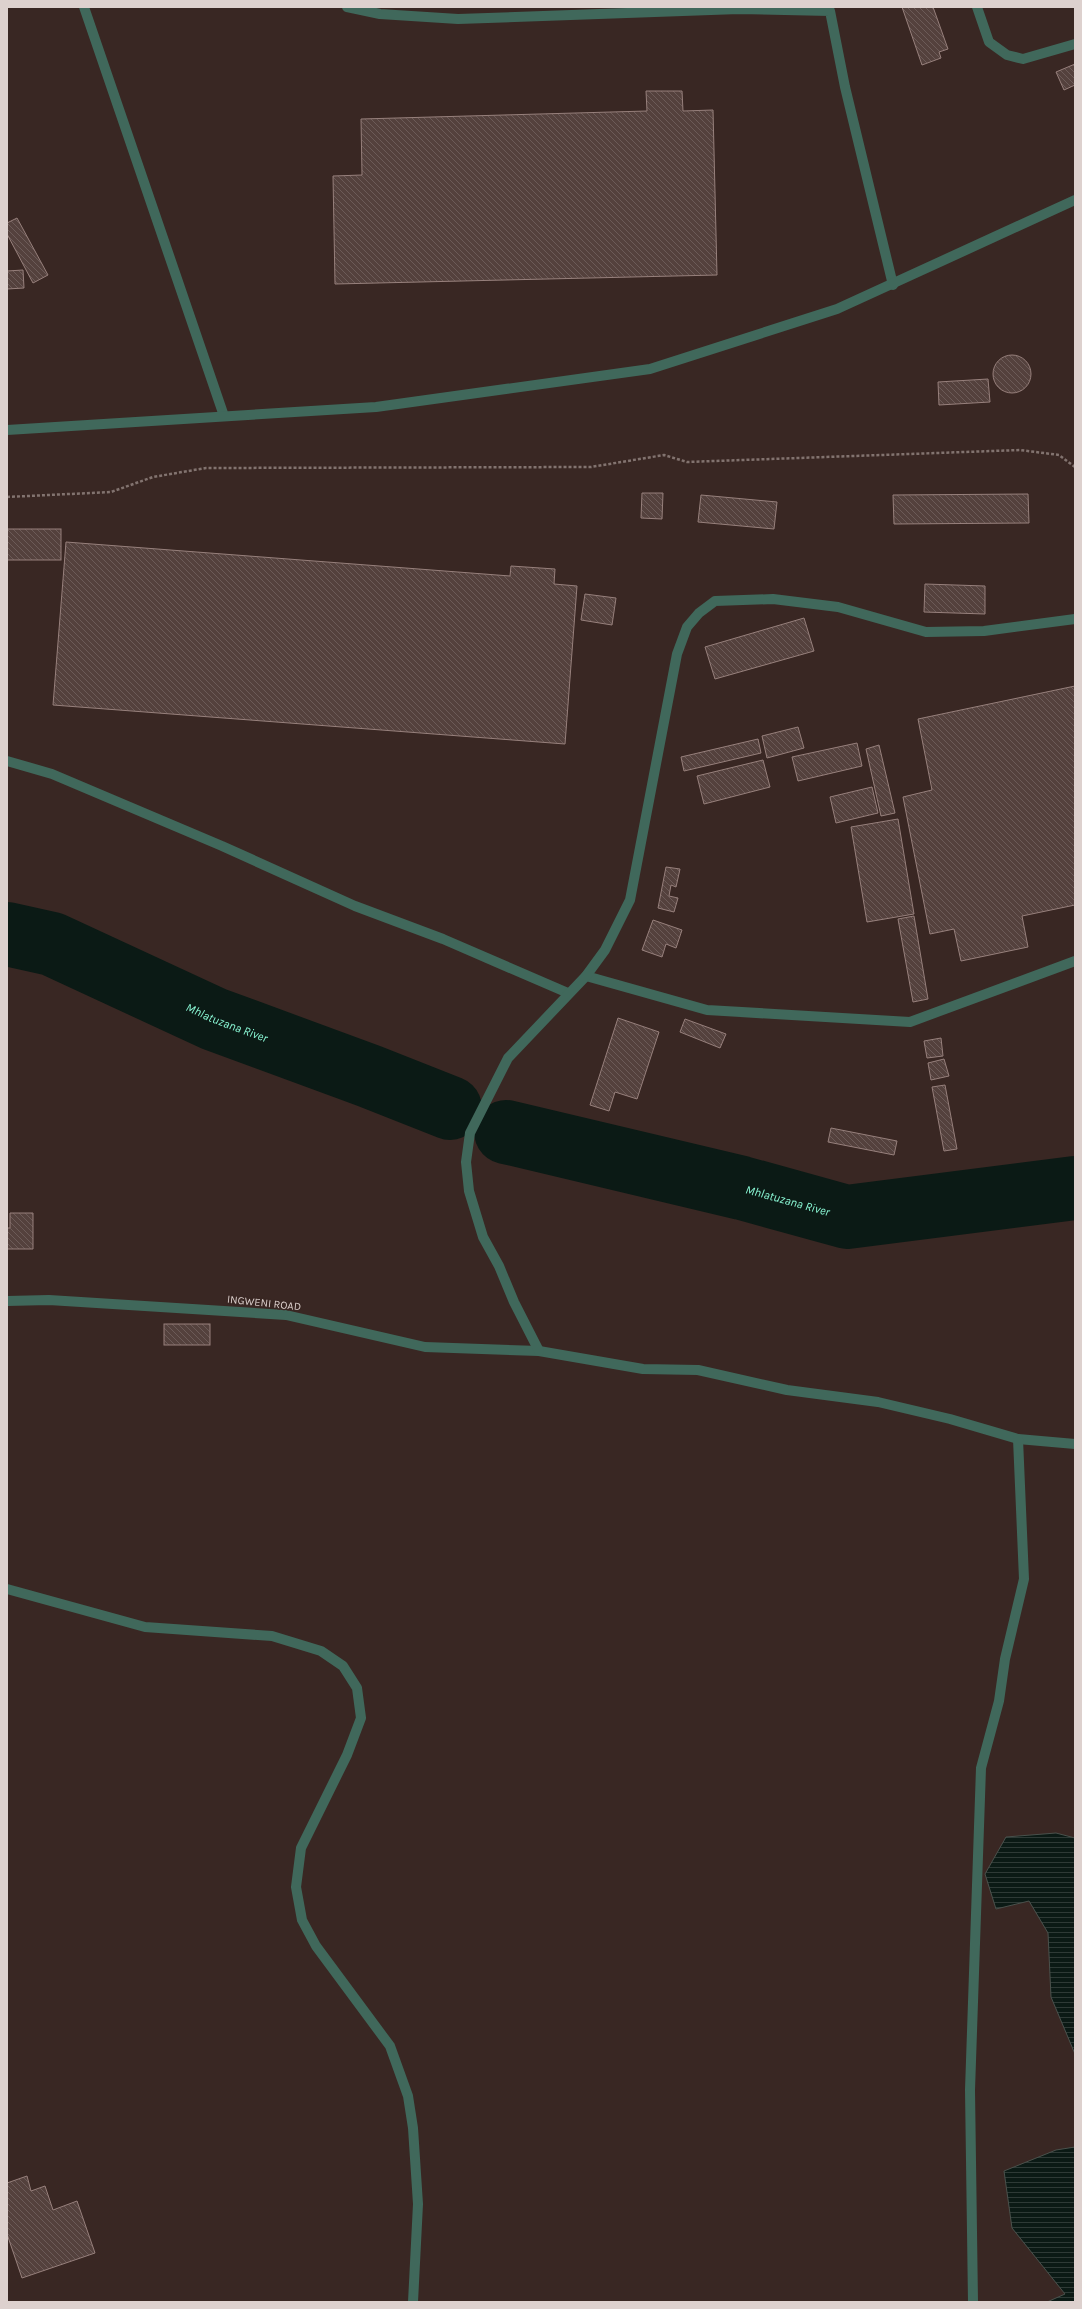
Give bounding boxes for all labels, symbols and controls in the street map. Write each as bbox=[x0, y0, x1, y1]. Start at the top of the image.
water label: Mhlatuzana River bbox=[184, 1000, 271, 1045]
water label: Mhlatuzana River bbox=[744, 1182, 832, 1219]
street label: INGWENI ROAD bbox=[226, 1293, 302, 1313]

